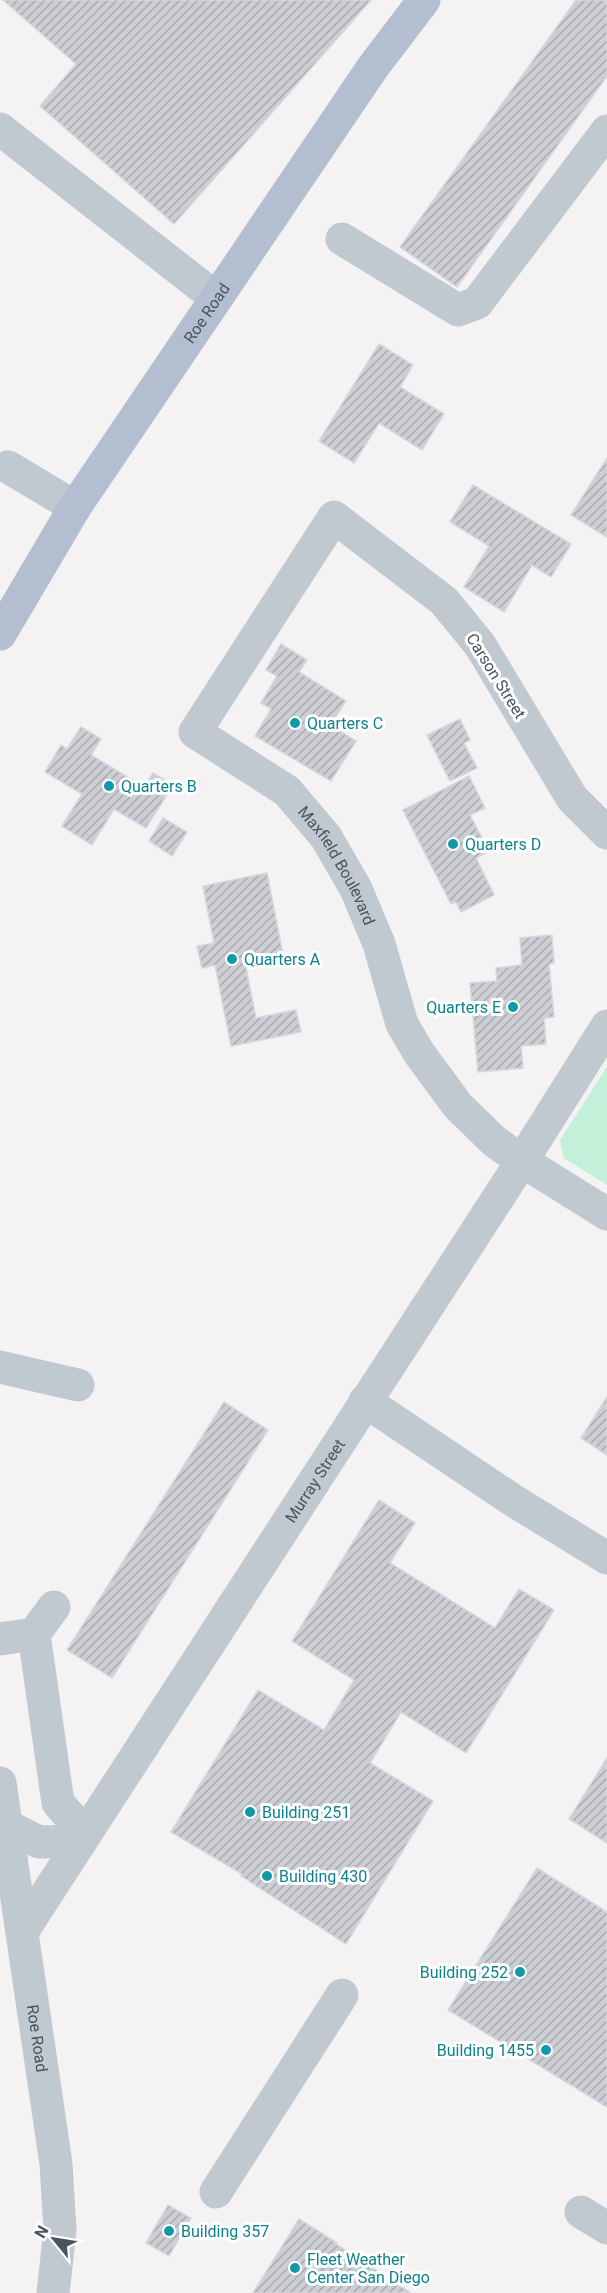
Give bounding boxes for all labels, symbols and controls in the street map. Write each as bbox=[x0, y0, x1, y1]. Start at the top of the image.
street label: Roe Road bbox=[180, 279, 233, 346]
street label: Carson Street bbox=[462, 630, 530, 722]
place label: Quarters C bbox=[307, 714, 383, 733]
marker: Quarters C bbox=[288, 716, 302, 730]
place label: Quarters B bbox=[121, 777, 197, 796]
marker: Quarters B bbox=[102, 779, 116, 793]
street label: Maxfield Boulevard bbox=[294, 802, 379, 928]
place label: Quarters D bbox=[465, 835, 541, 854]
marker: Quarters D bbox=[446, 837, 460, 851]
place label: Quarters A bbox=[244, 950, 321, 969]
marker: Quarters A bbox=[225, 952, 239, 966]
place label: Quarters E bbox=[426, 998, 501, 1017]
marker: Quarters E bbox=[506, 1000, 520, 1014]
street label: Murray Street bbox=[281, 1435, 349, 1526]
place label: Building 251 bbox=[262, 1803, 350, 1822]
marker: Building 251 bbox=[243, 1805, 257, 1819]
place label: Building 430 bbox=[279, 1867, 367, 1886]
marker: Building 430 bbox=[260, 1869, 274, 1883]
place label: Building 252 bbox=[420, 1963, 508, 1982]
marker: Building 252 bbox=[513, 1965, 527, 1979]
street label: Roe Road bbox=[23, 2003, 52, 2073]
place label: Building 1455 bbox=[437, 2041, 534, 2060]
marker: Building 1455 bbox=[539, 2043, 553, 2057]
north arrow bbox=[24, 2209, 84, 2269]
text: N bbox=[30, 2222, 52, 2241]
place label: Building 357 bbox=[181, 2222, 269, 2241]
marker: Building 357 bbox=[162, 2224, 176, 2238]
place label: Fleet Weather Center San Diego bbox=[307, 2250, 430, 2287]
marker: Fleet Weather Center San Diego bbox=[288, 2261, 302, 2275]

